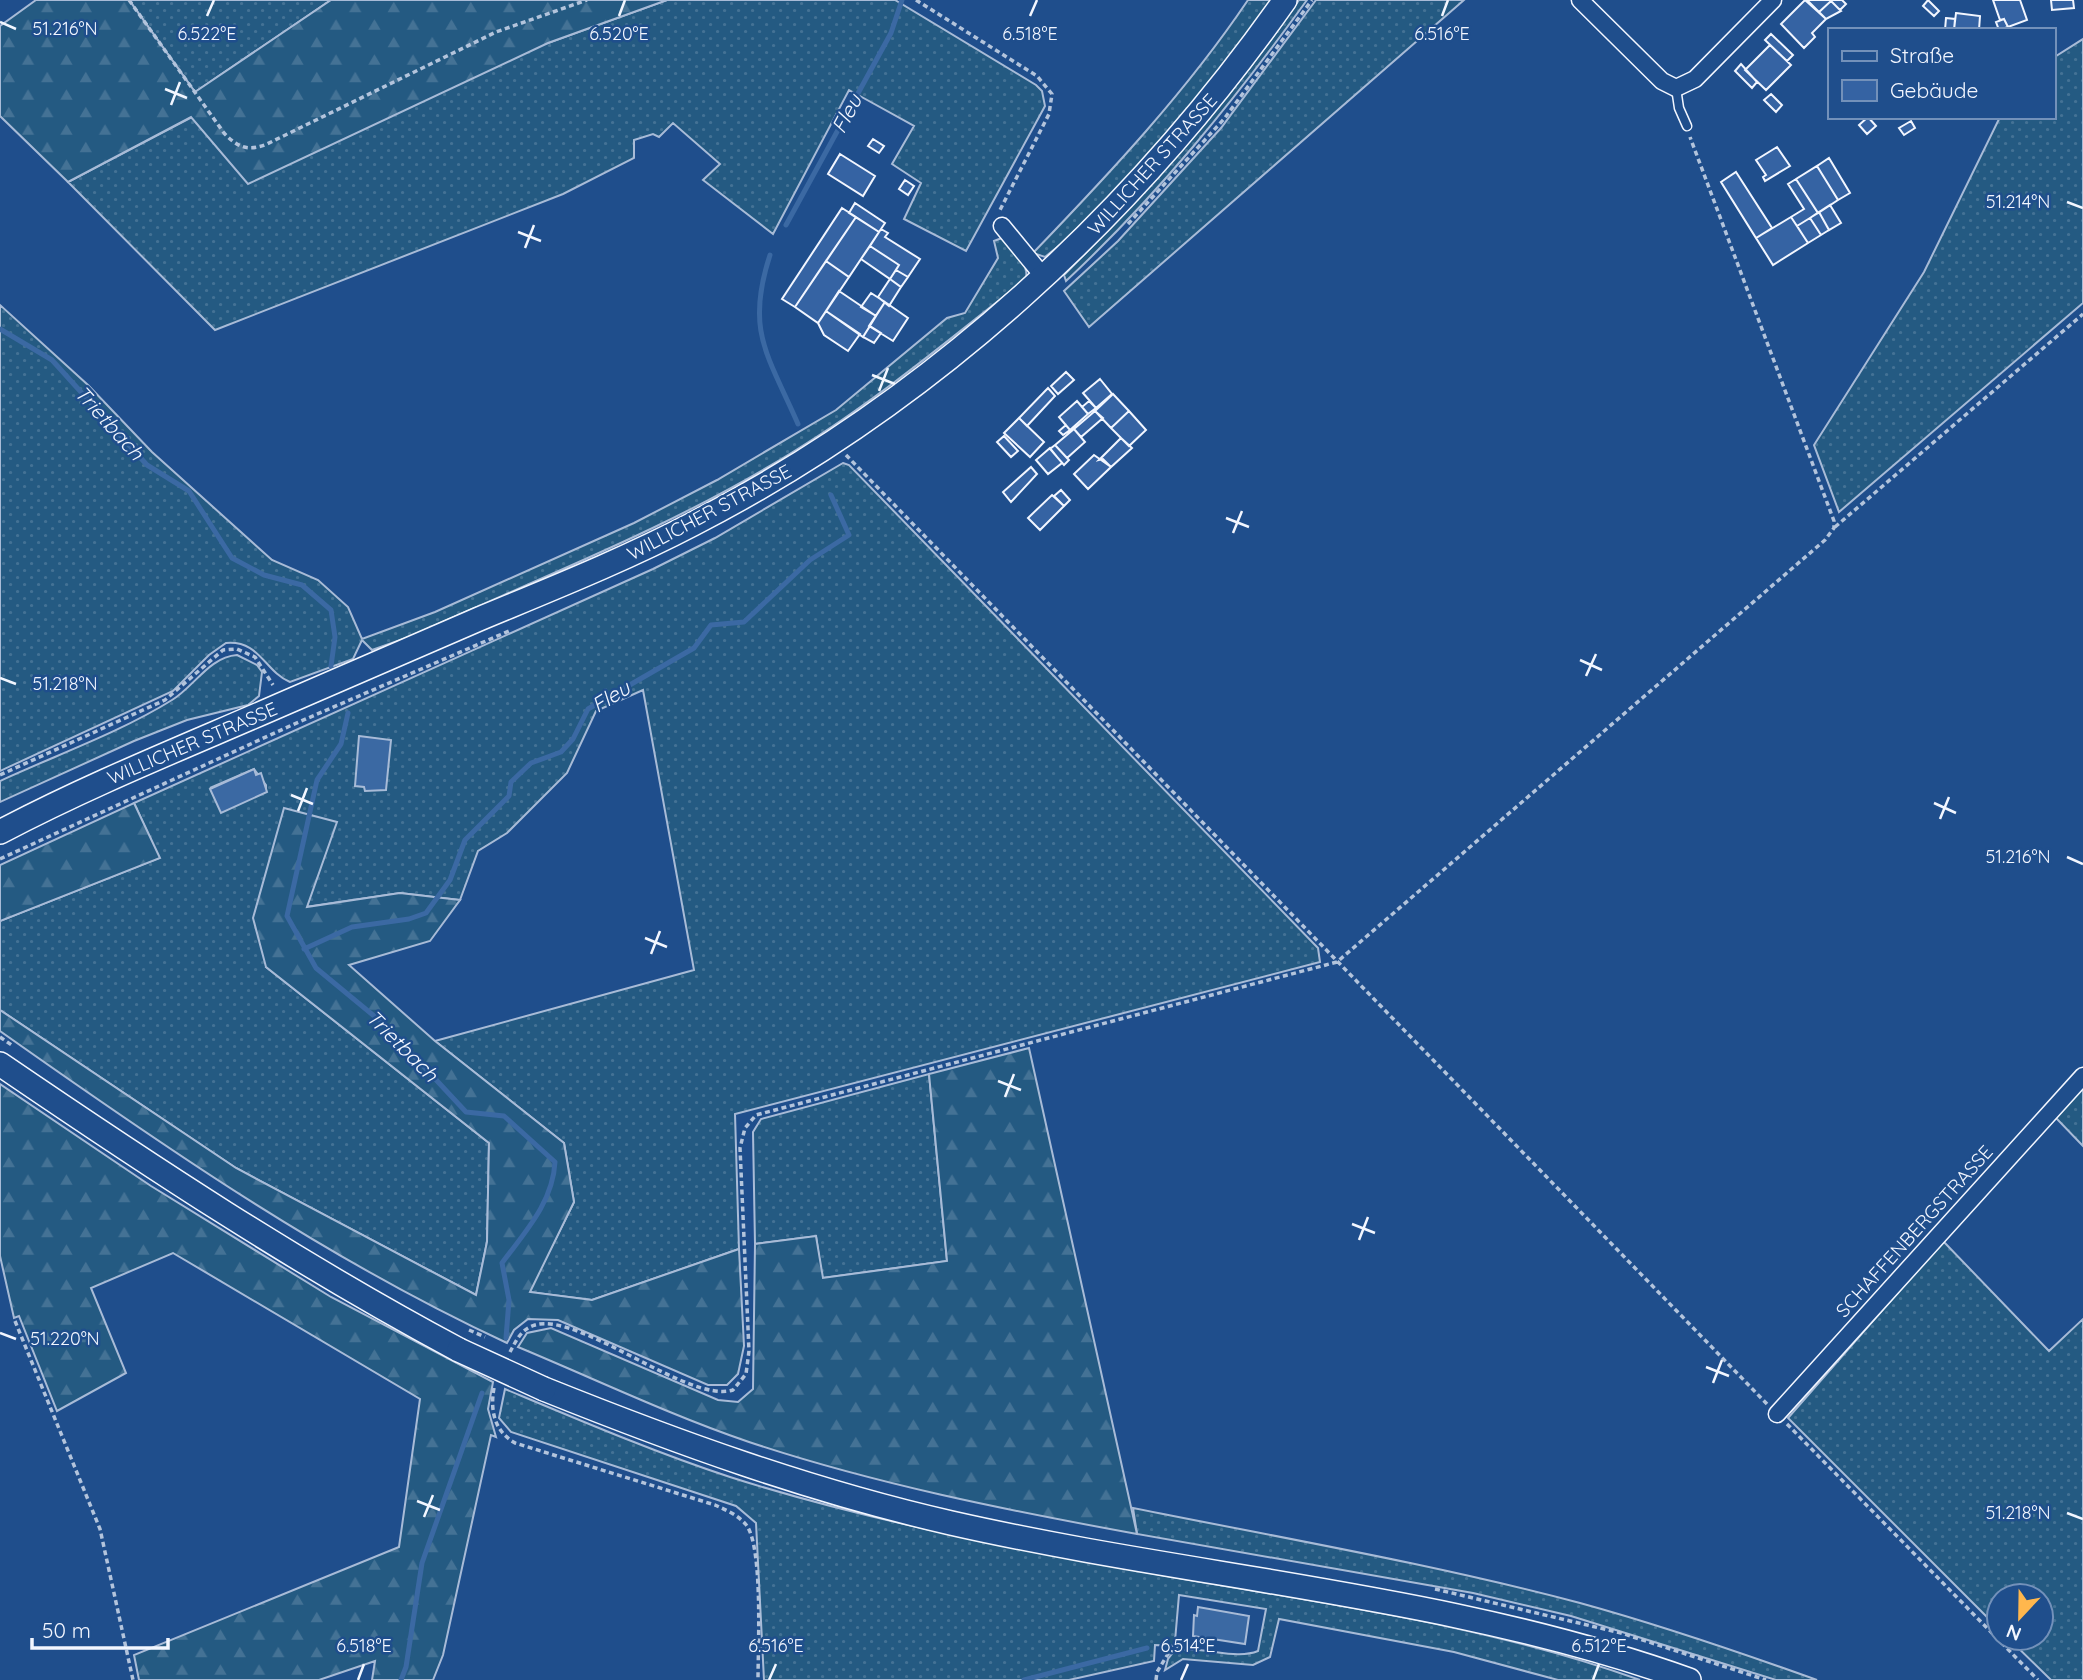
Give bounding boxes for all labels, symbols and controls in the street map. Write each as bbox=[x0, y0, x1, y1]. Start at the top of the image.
text: 51.216°N bbox=[32, 17, 98, 40]
text: 6.522°E bbox=[178, 22, 236, 45]
text: 6.520°E bbox=[589, 22, 649, 45]
text: 6.518°E bbox=[1002, 22, 1058, 45]
text: 6.516°E bbox=[1414, 22, 1470, 45]
legend bbox=[1828, 28, 2055, 119]
text: Straße bbox=[1890, 42, 1954, 68]
text: Gebäude bbox=[1890, 77, 1978, 103]
street label: WILLICHER STRASSE bbox=[1082, 88, 1222, 240]
water label: Fleu bbox=[825, 89, 868, 137]
text: 51.214°N bbox=[1986, 190, 2050, 213]
water label: Trietbach bbox=[70, 380, 151, 466]
street label: WILLICHER STRASSE bbox=[623, 459, 795, 565]
text: 51.218°N bbox=[32, 672, 98, 695]
water label: Fleu bbox=[586, 674, 635, 718]
street label: WILLICHER STRASSE bbox=[103, 696, 281, 790]
text: 51.216°N bbox=[1985, 845, 2051, 868]
water label: Trietbach bbox=[361, 1004, 445, 1088]
street label: SCHAFFENBERGSTRASSE bbox=[1830, 1140, 1998, 1322]
text: 51.220°N bbox=[30, 1327, 100, 1350]
text: 51.218°N bbox=[1985, 1501, 2051, 1524]
north arrow bbox=[1985, 1582, 2055, 1652]
scale bar bbox=[32, 1606, 168, 1650]
text: 50 m bbox=[42, 1617, 91, 1643]
text: N bbox=[2003, 1619, 2025, 1647]
text: 6.518°E bbox=[336, 1634, 392, 1657]
text: 6.516°E bbox=[748, 1634, 804, 1657]
text: 6.514°E bbox=[1161, 1634, 1215, 1657]
text: 6.512°E bbox=[1571, 1634, 1627, 1657]

